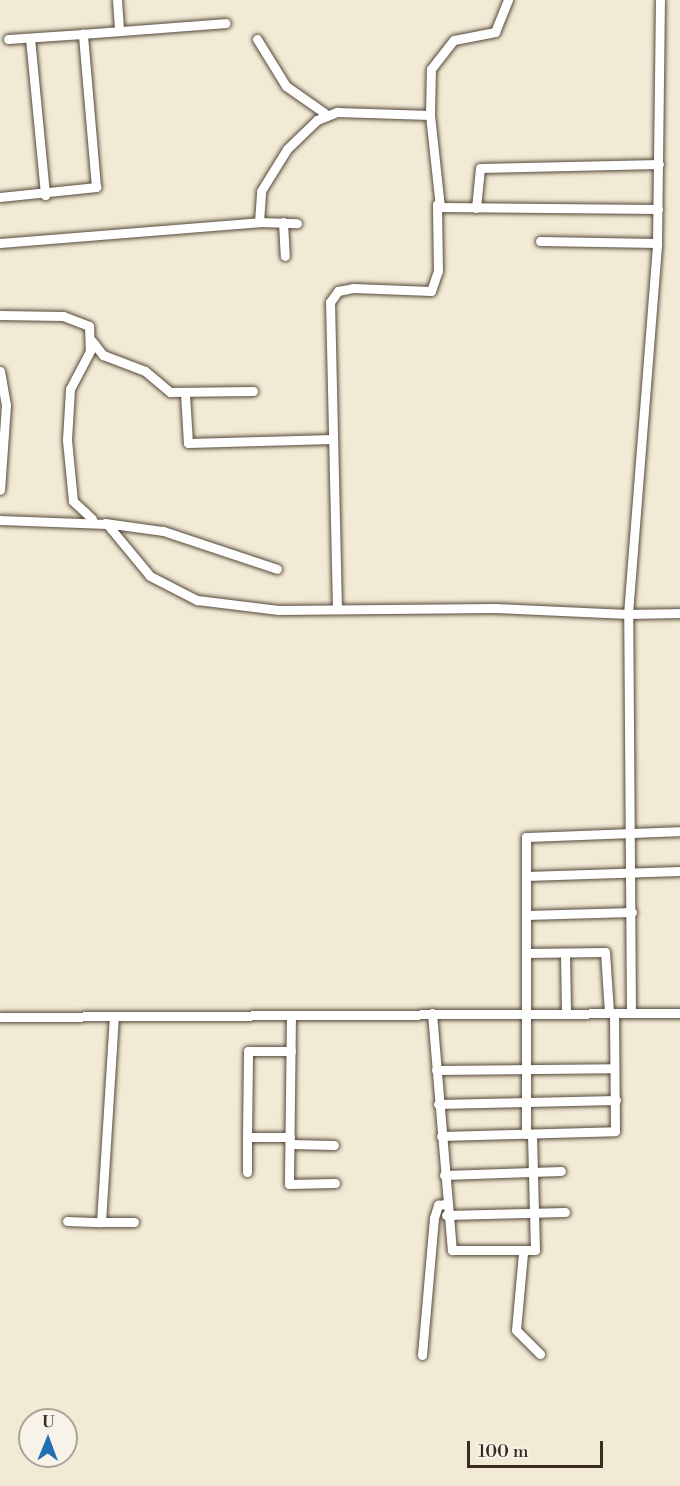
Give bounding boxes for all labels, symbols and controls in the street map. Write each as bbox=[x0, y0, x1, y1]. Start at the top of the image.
north arrow bbox=[18, 1408, 78, 1468]
text: U bbox=[42, 1412, 55, 1432]
scale bar bbox=[470, 1429, 606, 1467]
text: 100 m bbox=[478, 1440, 529, 1463]

